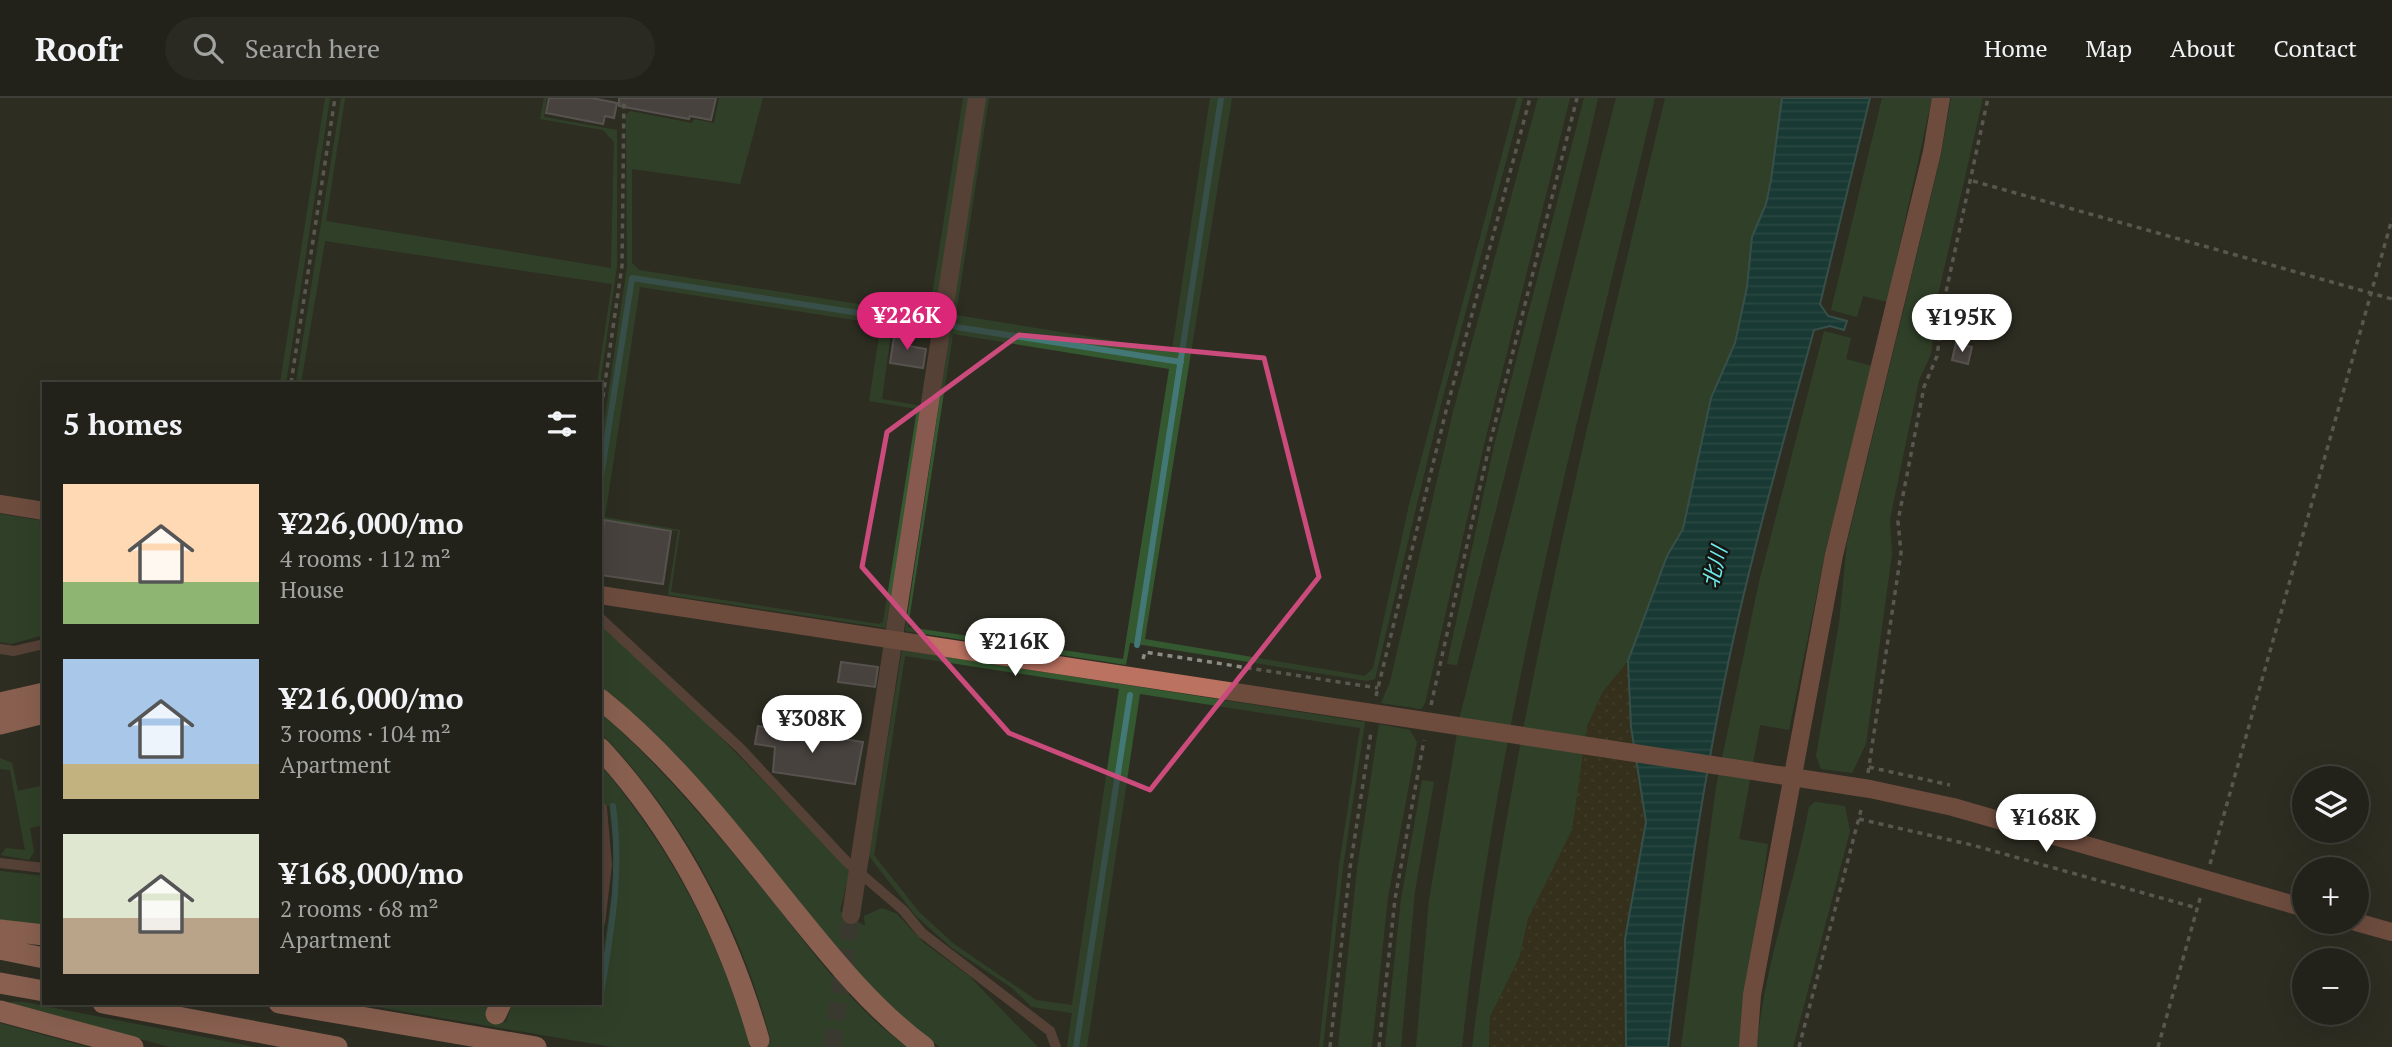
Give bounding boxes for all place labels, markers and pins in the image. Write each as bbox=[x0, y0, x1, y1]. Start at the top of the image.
pin: ¥226K bbox=[858, 292, 956, 352]
pin: ¥195K bbox=[1913, 294, 2011, 354]
pin: ¥216K bbox=[966, 618, 1064, 678]
pin: ¥308K bbox=[763, 696, 861, 755]
pin: ¥168K bbox=[1997, 794, 2095, 854]

